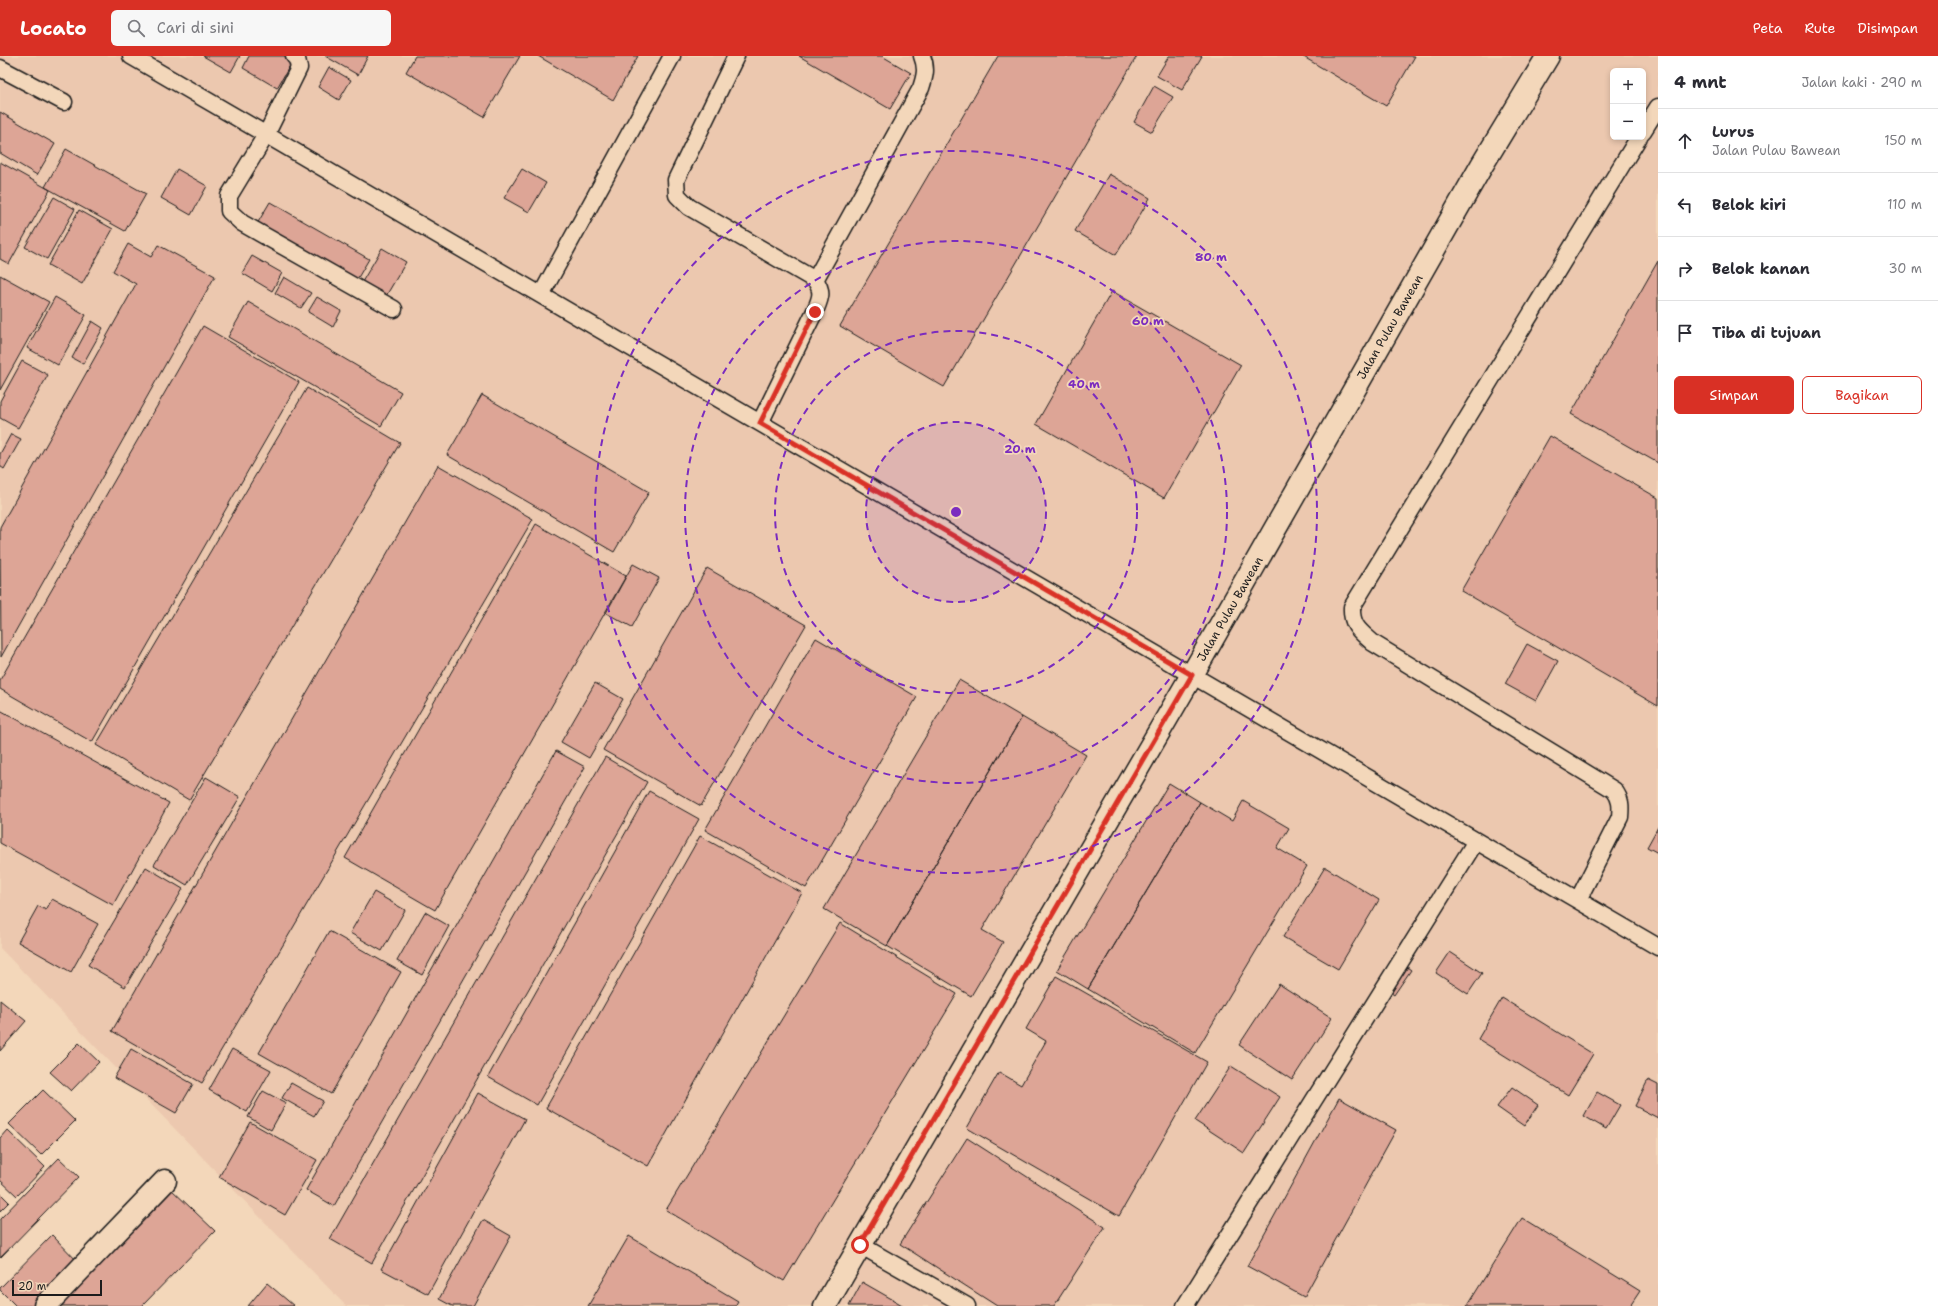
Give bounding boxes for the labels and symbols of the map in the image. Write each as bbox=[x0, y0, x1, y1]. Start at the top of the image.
text: 80 m bbox=[1195, 249, 1227, 265]
street label: Jalan Pulau Bawean bbox=[1353, 272, 1427, 382]
route end bbox=[806, 303, 824, 321]
text: 60 m bbox=[1132, 313, 1164, 329]
text: 40 m bbox=[1068, 376, 1100, 392]
text: 20 m bbox=[1004, 441, 1036, 457]
centre of rings bbox=[949, 505, 963, 519]
street label: Jalan Pulau Bawean bbox=[1193, 554, 1267, 664]
route start bbox=[851, 1236, 869, 1254]
scale bar bbox=[12, 1278, 102, 1297]

